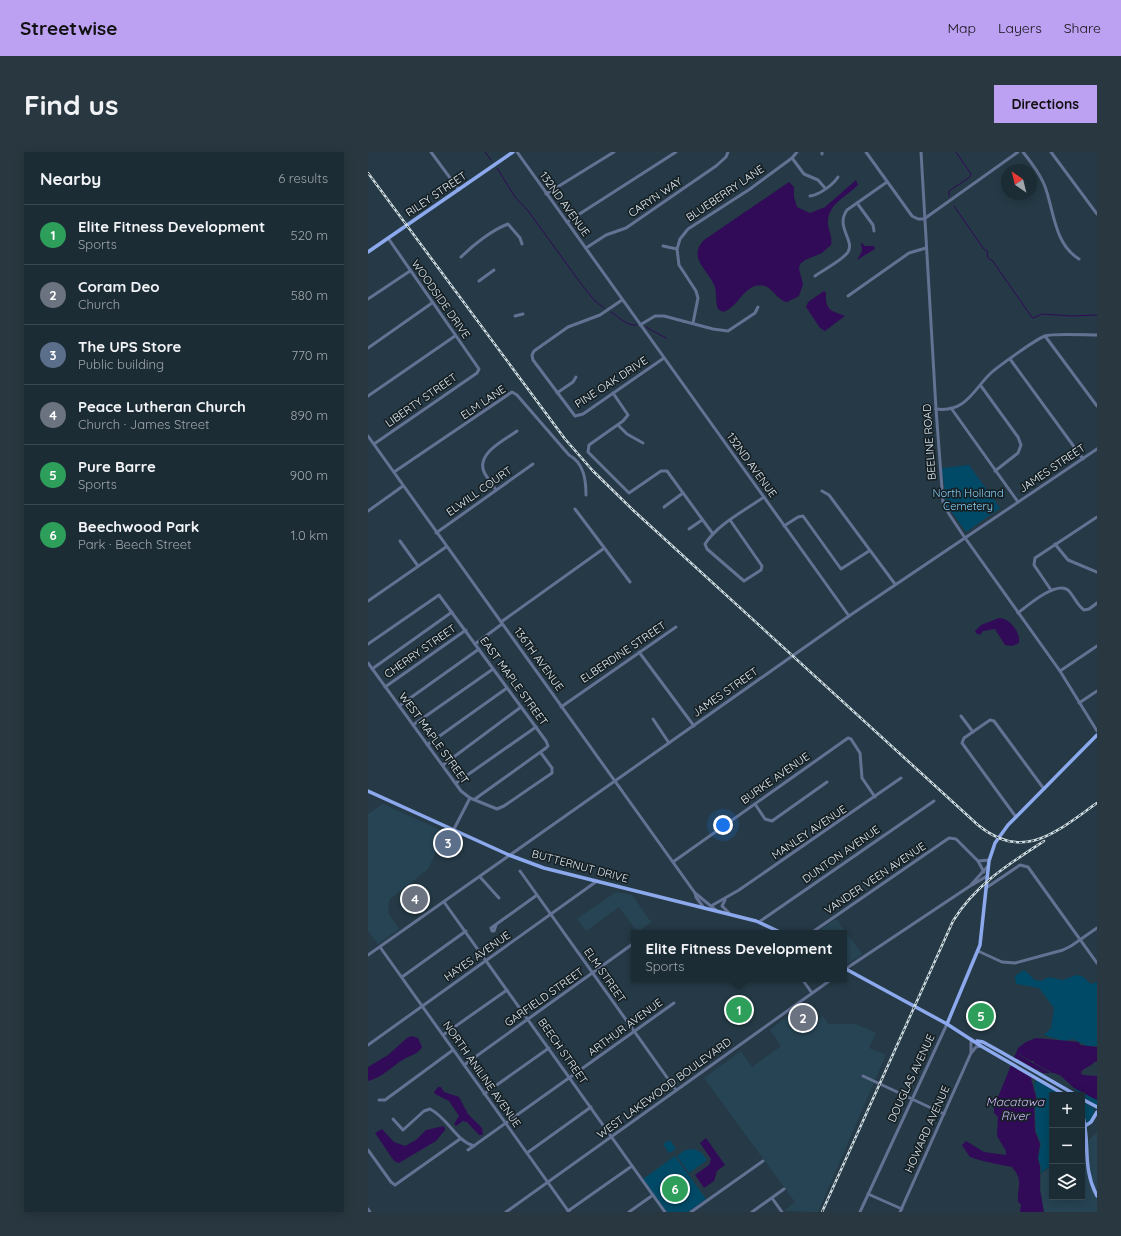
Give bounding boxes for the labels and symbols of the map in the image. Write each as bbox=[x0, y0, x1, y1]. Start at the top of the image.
street label: BLUEBERRY LANE bbox=[683, 162, 767, 224]
north arrow bbox=[1001, 164, 1037, 200]
street label: RILEY STREET bbox=[403, 168, 470, 220]
street label: 132ND AVENUE bbox=[537, 169, 593, 239]
street label: CARYN WAY bbox=[625, 174, 685, 220]
street label: WOODSIDE DRIVE bbox=[409, 257, 473, 341]
street label: PINE OAK DRIVE bbox=[572, 353, 650, 411]
street label: LIBERTY STREET bbox=[382, 370, 460, 430]
street label: ELM LANE bbox=[458, 382, 508, 422]
street label: BEELINE ROAD bbox=[919, 403, 939, 480]
street label: 132ND AVENUE bbox=[724, 430, 780, 500]
street label: JAMES STREET bbox=[1016, 440, 1088, 495]
street label: ELWILL COURT bbox=[443, 463, 515, 519]
park label: North Holland Cemetery bbox=[932, 486, 1004, 513]
street label: ELBERDINE STREET bbox=[578, 618, 669, 686]
street label: CHERRY STREET bbox=[381, 621, 459, 681]
street label: 136TH AVENUE bbox=[511, 625, 567, 693]
street label: EAST MAPLE STREET bbox=[477, 634, 551, 728]
street label: JAMES STREET bbox=[689, 664, 761, 720]
street label: WEST MAPLE STREET bbox=[396, 689, 472, 787]
street label: BURKE AVENUE bbox=[738, 749, 812, 807]
street label: MANLEY AVENUE bbox=[769, 802, 849, 862]
your location bbox=[713, 815, 733, 835]
street label: DUNTON AVENUE bbox=[800, 822, 882, 886]
pin: 3 bbox=[435, 828, 461, 858]
street label: VANDER VEEN AVENUE bbox=[822, 839, 928, 917]
street label: BUTTERNUT DRIVE bbox=[530, 846, 630, 886]
pin: 4 bbox=[402, 884, 428, 914]
street label: HAYES AVENUE bbox=[441, 928, 513, 984]
street label: ELM STREET bbox=[581, 945, 629, 1005]
street label: GARFIELD STREET bbox=[502, 964, 587, 1030]
street label: ARTHUR AVENUE bbox=[585, 995, 665, 1059]
pin: 1 bbox=[726, 995, 752, 1025]
pin: 5 bbox=[968, 1001, 994, 1031]
pin: 2 bbox=[790, 1003, 816, 1033]
street label: BEECH STREET bbox=[535, 1015, 591, 1087]
street label: NORTH ANILINE AVENUE bbox=[440, 1018, 524, 1130]
street label: DOUGLAS AVENUE bbox=[884, 1032, 938, 1124]
street label: WEST LAKEWOOD BOULEVARD bbox=[594, 1035, 734, 1141]
street label: HOWARD AVENUE bbox=[902, 1083, 952, 1175]
water label: Macatawa River bbox=[986, 1094, 1045, 1123]
pin: 6 bbox=[662, 1174, 688, 1204]

